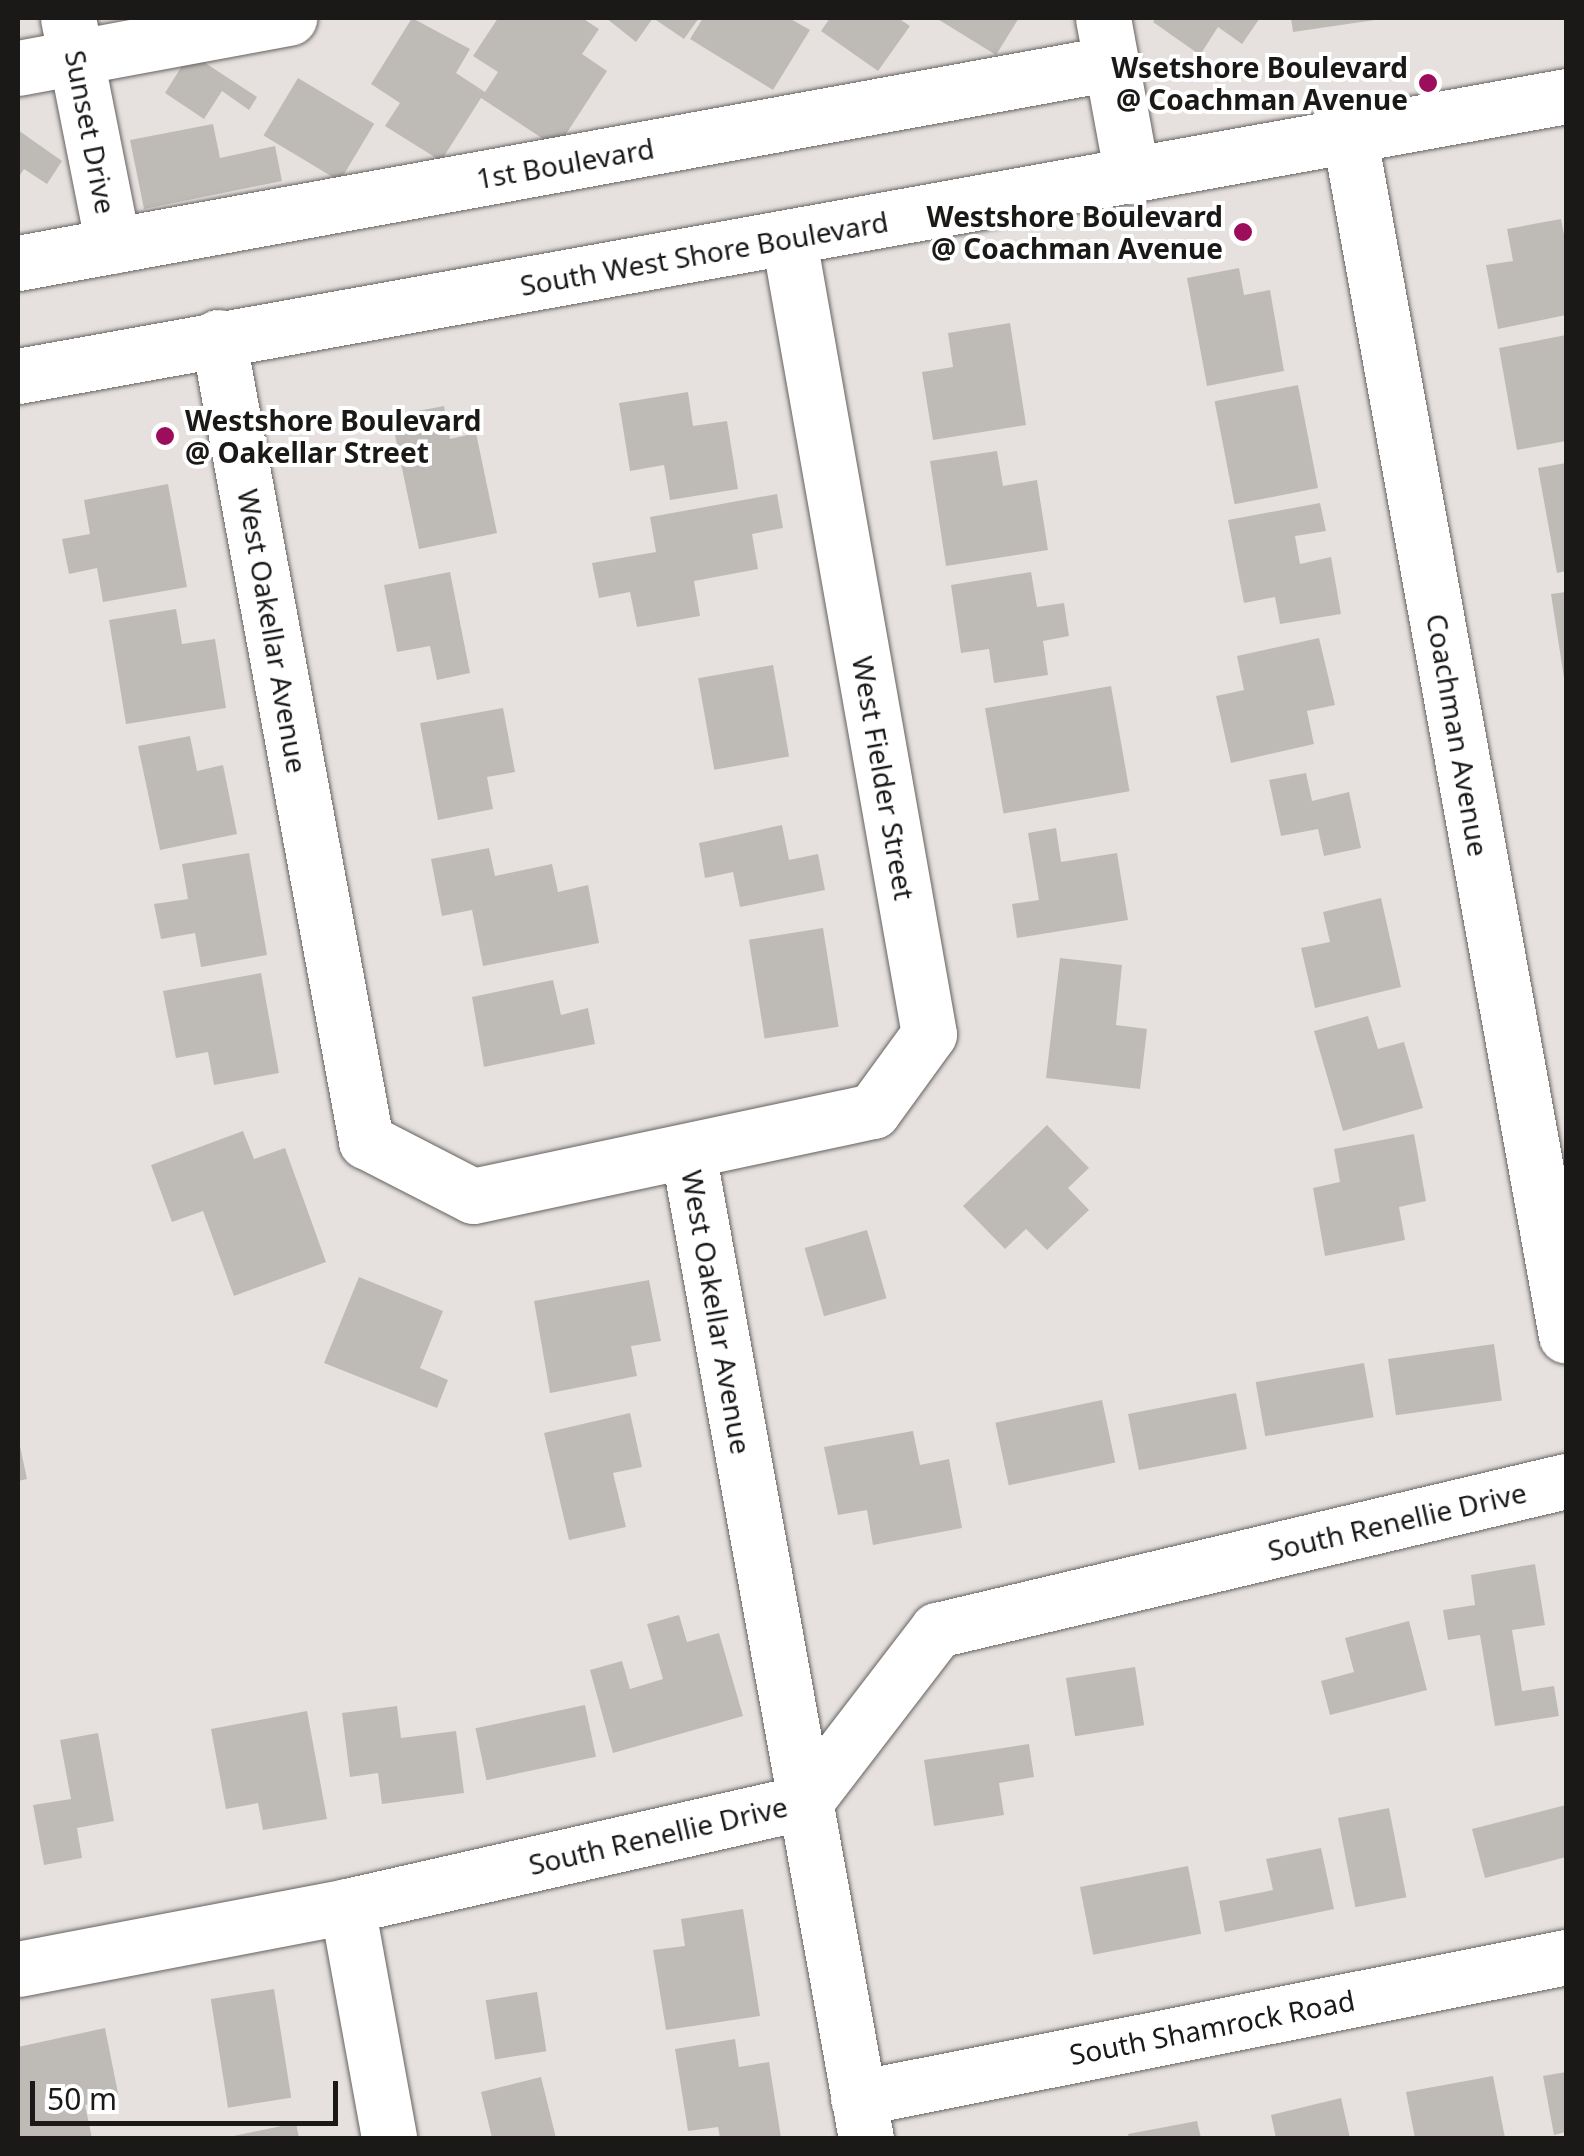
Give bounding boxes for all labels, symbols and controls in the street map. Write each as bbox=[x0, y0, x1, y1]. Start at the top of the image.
street label: Sunset Drive bbox=[59, 47, 123, 217]
place label: Wsetshore Boulevard @ Coachman Avenue bbox=[1111, 50, 1408, 116]
marker: Wsetshore Boulevard @ Coachman Avenue bbox=[1417, 72, 1439, 94]
street label: 1st Boulevard bbox=[474, 131, 656, 195]
place label: Westshore Boulevard @ Coachman Avenue bbox=[927, 199, 1223, 265]
street label: South West Shore Boulevard bbox=[517, 204, 891, 302]
marker: Westshore Boulevard @ Coachman Avenue bbox=[1232, 221, 1254, 243]
place label: Westshore Boulevard @ Oakellar Street bbox=[185, 403, 481, 469]
marker: Westshore Boulevard @ Oakellar Street bbox=[154, 425, 176, 447]
street label: West Oakellar Avenue bbox=[231, 486, 315, 776]
street label: Coachman Avenue bbox=[1420, 611, 1496, 859]
street label: West Fielder Street bbox=[846, 654, 922, 902]
street label: West Oakellar Avenue bbox=[675, 1167, 759, 1457]
street label: South Renellie Drive bbox=[1264, 1475, 1530, 1567]
street label: South Renellie Drive bbox=[525, 1789, 791, 1881]
street label: South Shamrock Road bbox=[1067, 1983, 1357, 2071]
scale bar bbox=[35, 2061, 342, 2123]
text: 50 m bbox=[47, 2078, 117, 2119]

